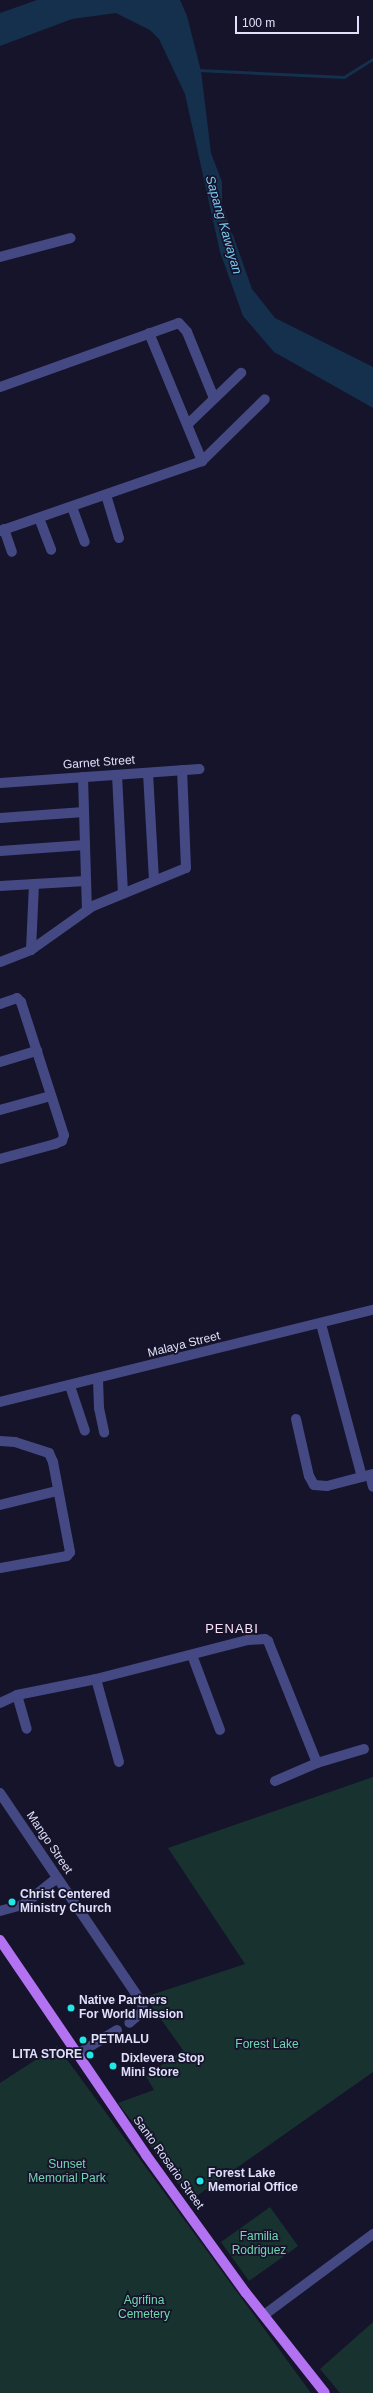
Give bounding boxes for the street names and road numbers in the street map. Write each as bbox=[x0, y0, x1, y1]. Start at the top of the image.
street label: Garnet Street bbox=[63, 753, 135, 773]
street label: Malaya Street bbox=[146, 1329, 222, 1361]
street label: Mango Street bbox=[23, 1809, 75, 1877]
street label: Santo Rosario Street bbox=[129, 2114, 207, 2212]

